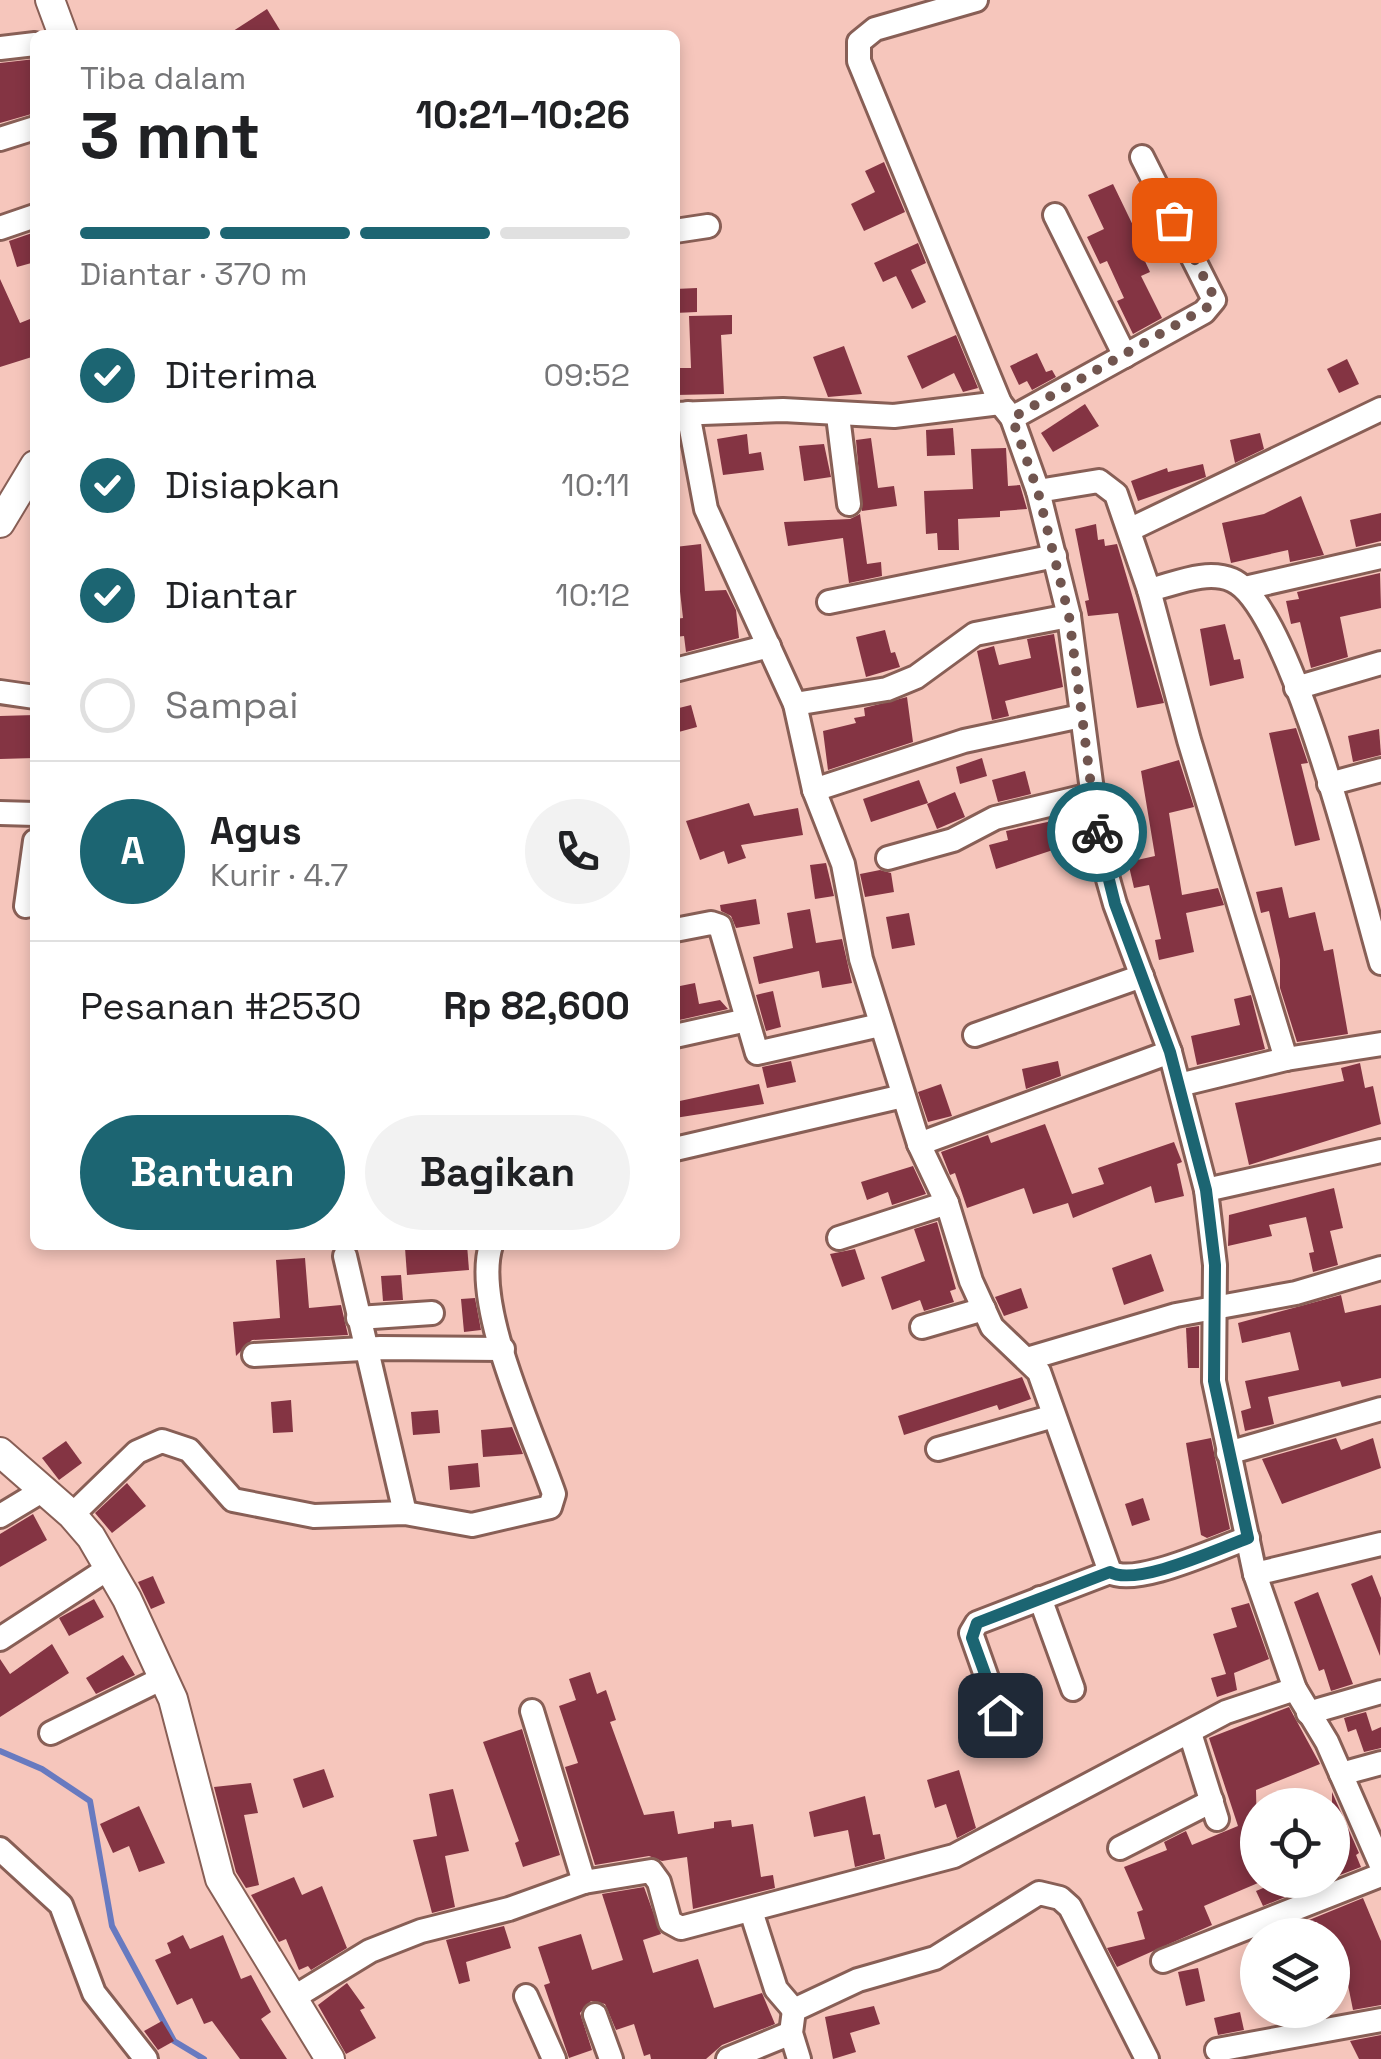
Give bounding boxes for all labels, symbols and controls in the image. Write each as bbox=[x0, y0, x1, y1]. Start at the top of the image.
text: Tiba dalam bbox=[80, 58, 246, 98]
text: 10:21–10:26 bbox=[416, 91, 630, 139]
text: 3 mnt bbox=[80, 94, 260, 177]
pin bbox=[1132, 178, 1217, 263]
icon: bag bbox=[1147, 193, 1202, 248]
text: Diantar · 370 m bbox=[80, 254, 308, 294]
icon: check bbox=[80, 348, 135, 403]
text: Diterima bbox=[165, 351, 317, 399]
text: 09:52 bbox=[544, 355, 630, 395]
icon: check bbox=[80, 458, 135, 513]
text: Disiapkan bbox=[165, 461, 340, 509]
text: 10:11 bbox=[561, 465, 630, 505]
icon: check bbox=[80, 568, 135, 623]
text: Diantar bbox=[165, 571, 298, 619]
text: 10:12 bbox=[555, 575, 630, 615]
text: Sampai bbox=[165, 681, 298, 729]
courier bbox=[1047, 782, 1147, 882]
button: phone bbox=[525, 799, 630, 904]
icon: bike bbox=[1070, 805, 1125, 860]
text: Agus bbox=[210, 807, 302, 855]
text: A bbox=[120, 827, 145, 875]
text: Kurir · 4.7 bbox=[210, 855, 348, 895]
text: Pesanan #2530 bbox=[80, 982, 362, 1030]
text: Rp 82,600 bbox=[443, 982, 630, 1030]
button: Bantuan bbox=[80, 1115, 345, 1230]
button: Bagikan bbox=[365, 1115, 630, 1230]
pin bbox=[958, 1673, 1043, 1758]
icon: home bbox=[973, 1688, 1028, 1743]
map controls bbox=[1240, 1788, 1350, 2028]
button: locate bbox=[1240, 1788, 1350, 1898]
button: layers bbox=[1240, 1918, 1350, 2028]

